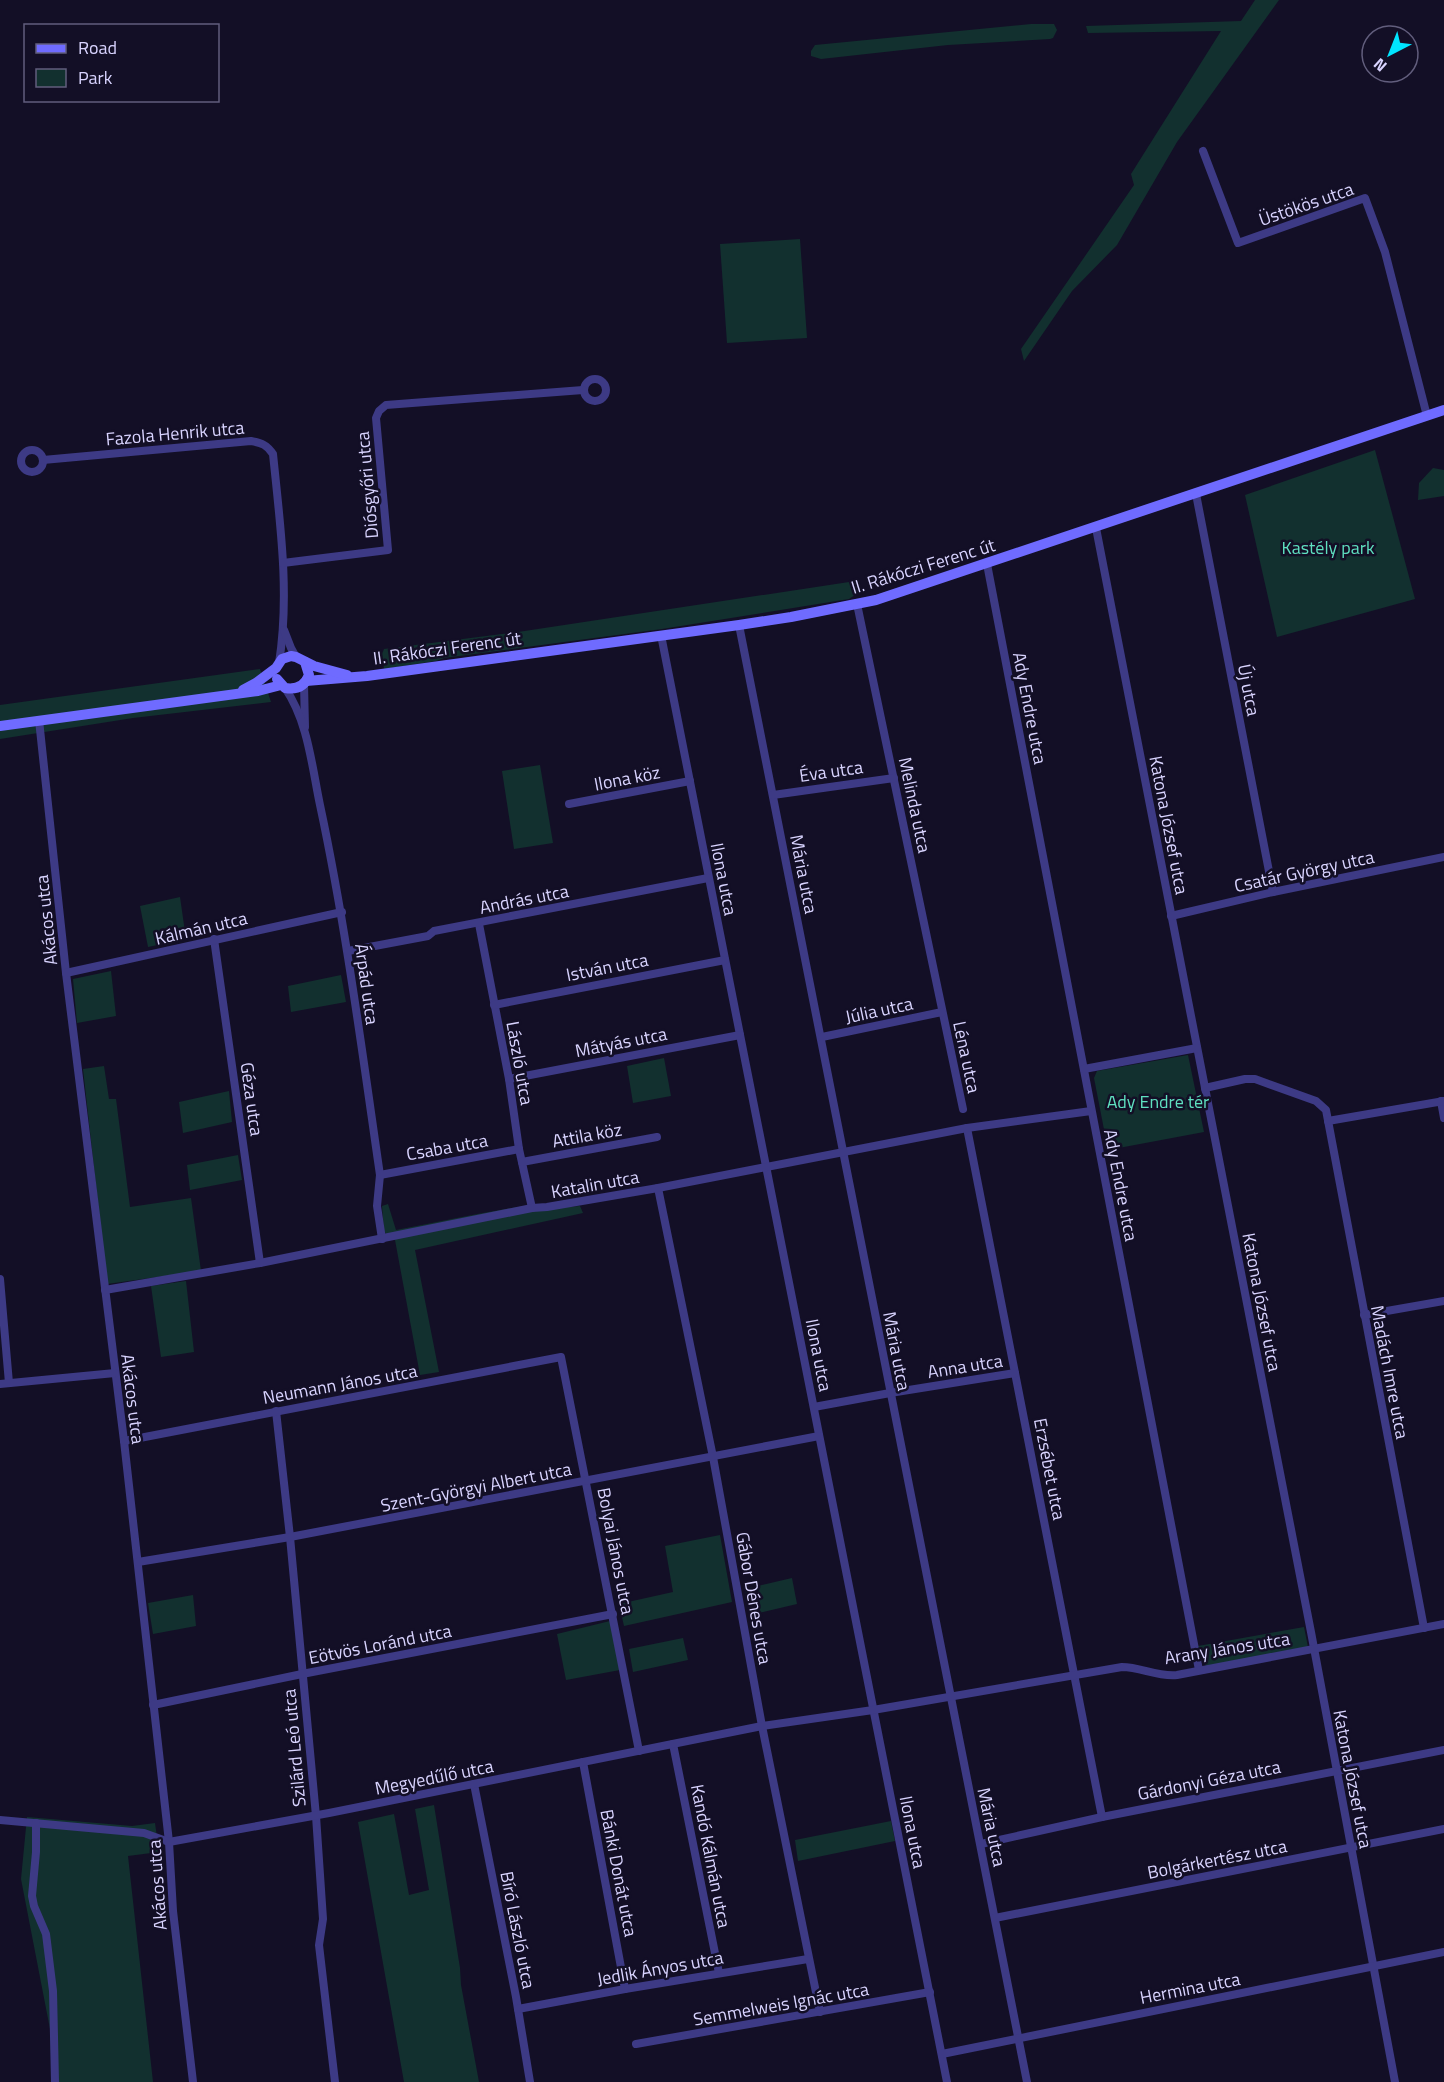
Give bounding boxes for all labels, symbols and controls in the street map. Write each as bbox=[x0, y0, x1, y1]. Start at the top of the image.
legend bbox=[24, 24, 219, 102]
north arrow bbox=[1360, 24, 1420, 84]
text: Road bbox=[78, 34, 117, 61]
text: N bbox=[1368, 53, 1392, 78]
text: Park bbox=[78, 64, 113, 91]
street label: Üstökös utca bbox=[1255, 175, 1357, 233]
street label: Fazola Henrik utca bbox=[105, 413, 245, 453]
street label: Diósgyőri utca bbox=[349, 430, 385, 540]
street label: II. Rákóczi Ferenc út bbox=[848, 531, 999, 601]
park label: Kastély park bbox=[1281, 534, 1375, 561]
street label: II. Rákóczi Ferenc út bbox=[371, 624, 524, 672]
street label: Ady Endre utca bbox=[1006, 650, 1054, 766]
street label: Új utca bbox=[1231, 662, 1267, 718]
street label: Éva utca bbox=[797, 753, 865, 789]
street label: Katona József utca bbox=[1142, 753, 1196, 897]
street label: Melinda utca bbox=[892, 755, 938, 855]
street label: Ilona köz bbox=[592, 758, 662, 798]
street label: Mária utca bbox=[783, 832, 825, 916]
street label: Ilona utca bbox=[704, 840, 744, 918]
street label: Csatár György utca bbox=[1232, 843, 1376, 899]
street label: Akácos utca bbox=[28, 874, 64, 966]
street label: András utca bbox=[477, 877, 571, 921]
street label: Kálmán utca bbox=[152, 904, 250, 952]
street label: Árpád utca bbox=[348, 942, 386, 1026]
street label: István utca bbox=[564, 946, 650, 988]
street label: Júlia utca bbox=[843, 990, 915, 1030]
street label: Léna utca bbox=[946, 1018, 988, 1096]
street label: László utca bbox=[499, 1019, 541, 1107]
street label: Mátyás utca bbox=[573, 1020, 669, 1064]
street label: Géza utca bbox=[233, 1060, 271, 1138]
park label: Ady Endre tér bbox=[1107, 1088, 1209, 1115]
street label: Attila köz bbox=[550, 1116, 624, 1154]
street label: Csaba utca bbox=[404, 1127, 490, 1167]
street label: Ady Endre utca bbox=[1097, 1127, 1145, 1243]
street label: Katalin utca bbox=[549, 1163, 641, 1205]
street label: Katona József utca bbox=[1235, 1230, 1289, 1374]
street label: Madách Imre utca bbox=[1364, 1303, 1416, 1441]
street label: Mária utca bbox=[876, 1309, 918, 1393]
street label: Ilona utca bbox=[799, 1316, 839, 1394]
street label: Anna utca bbox=[925, 1347, 1005, 1385]
street label: Akácos utca bbox=[114, 1352, 152, 1446]
street label: Neumann János utca bbox=[261, 1357, 419, 1411]
street label: Erzsébet utca bbox=[1027, 1416, 1073, 1522]
street label: Szent-Györgyi Albert utca bbox=[378, 1455, 574, 1519]
street label: Bolyai János utca bbox=[590, 1485, 642, 1617]
street label: Gábor Dénes utca bbox=[729, 1530, 779, 1666]
street label: Eötvös Loránd utca bbox=[306, 1617, 454, 1671]
street label: Arany János utca bbox=[1162, 1625, 1292, 1671]
street label: Szilárd Leó utca bbox=[275, 1688, 313, 1808]
street label: Katona József utca bbox=[1326, 1707, 1380, 1851]
street label: Megyedűlő utca bbox=[372, 1752, 496, 1802]
street label: Gárdonyi Géza utca bbox=[1135, 1753, 1283, 1807]
street label: Kandó Kálmán utca bbox=[684, 1782, 738, 1930]
street label: Mária utca bbox=[970, 1785, 1014, 1869]
street label: Ilona utca bbox=[893, 1793, 933, 1871]
street label: Bánki Donát utca bbox=[593, 1807, 645, 1939]
street label: Bolgárkertész utca bbox=[1145, 1832, 1289, 1886]
street label: Akácos utca bbox=[140, 1839, 174, 1931]
street label: Bíró László utca bbox=[493, 1869, 543, 1991]
street label: Jedlik Ányos utca bbox=[595, 1944, 725, 1992]
street label: Hermina utca bbox=[1137, 1965, 1243, 2011]
street label: Semmelweis Ignác utca bbox=[691, 1975, 871, 2033]

